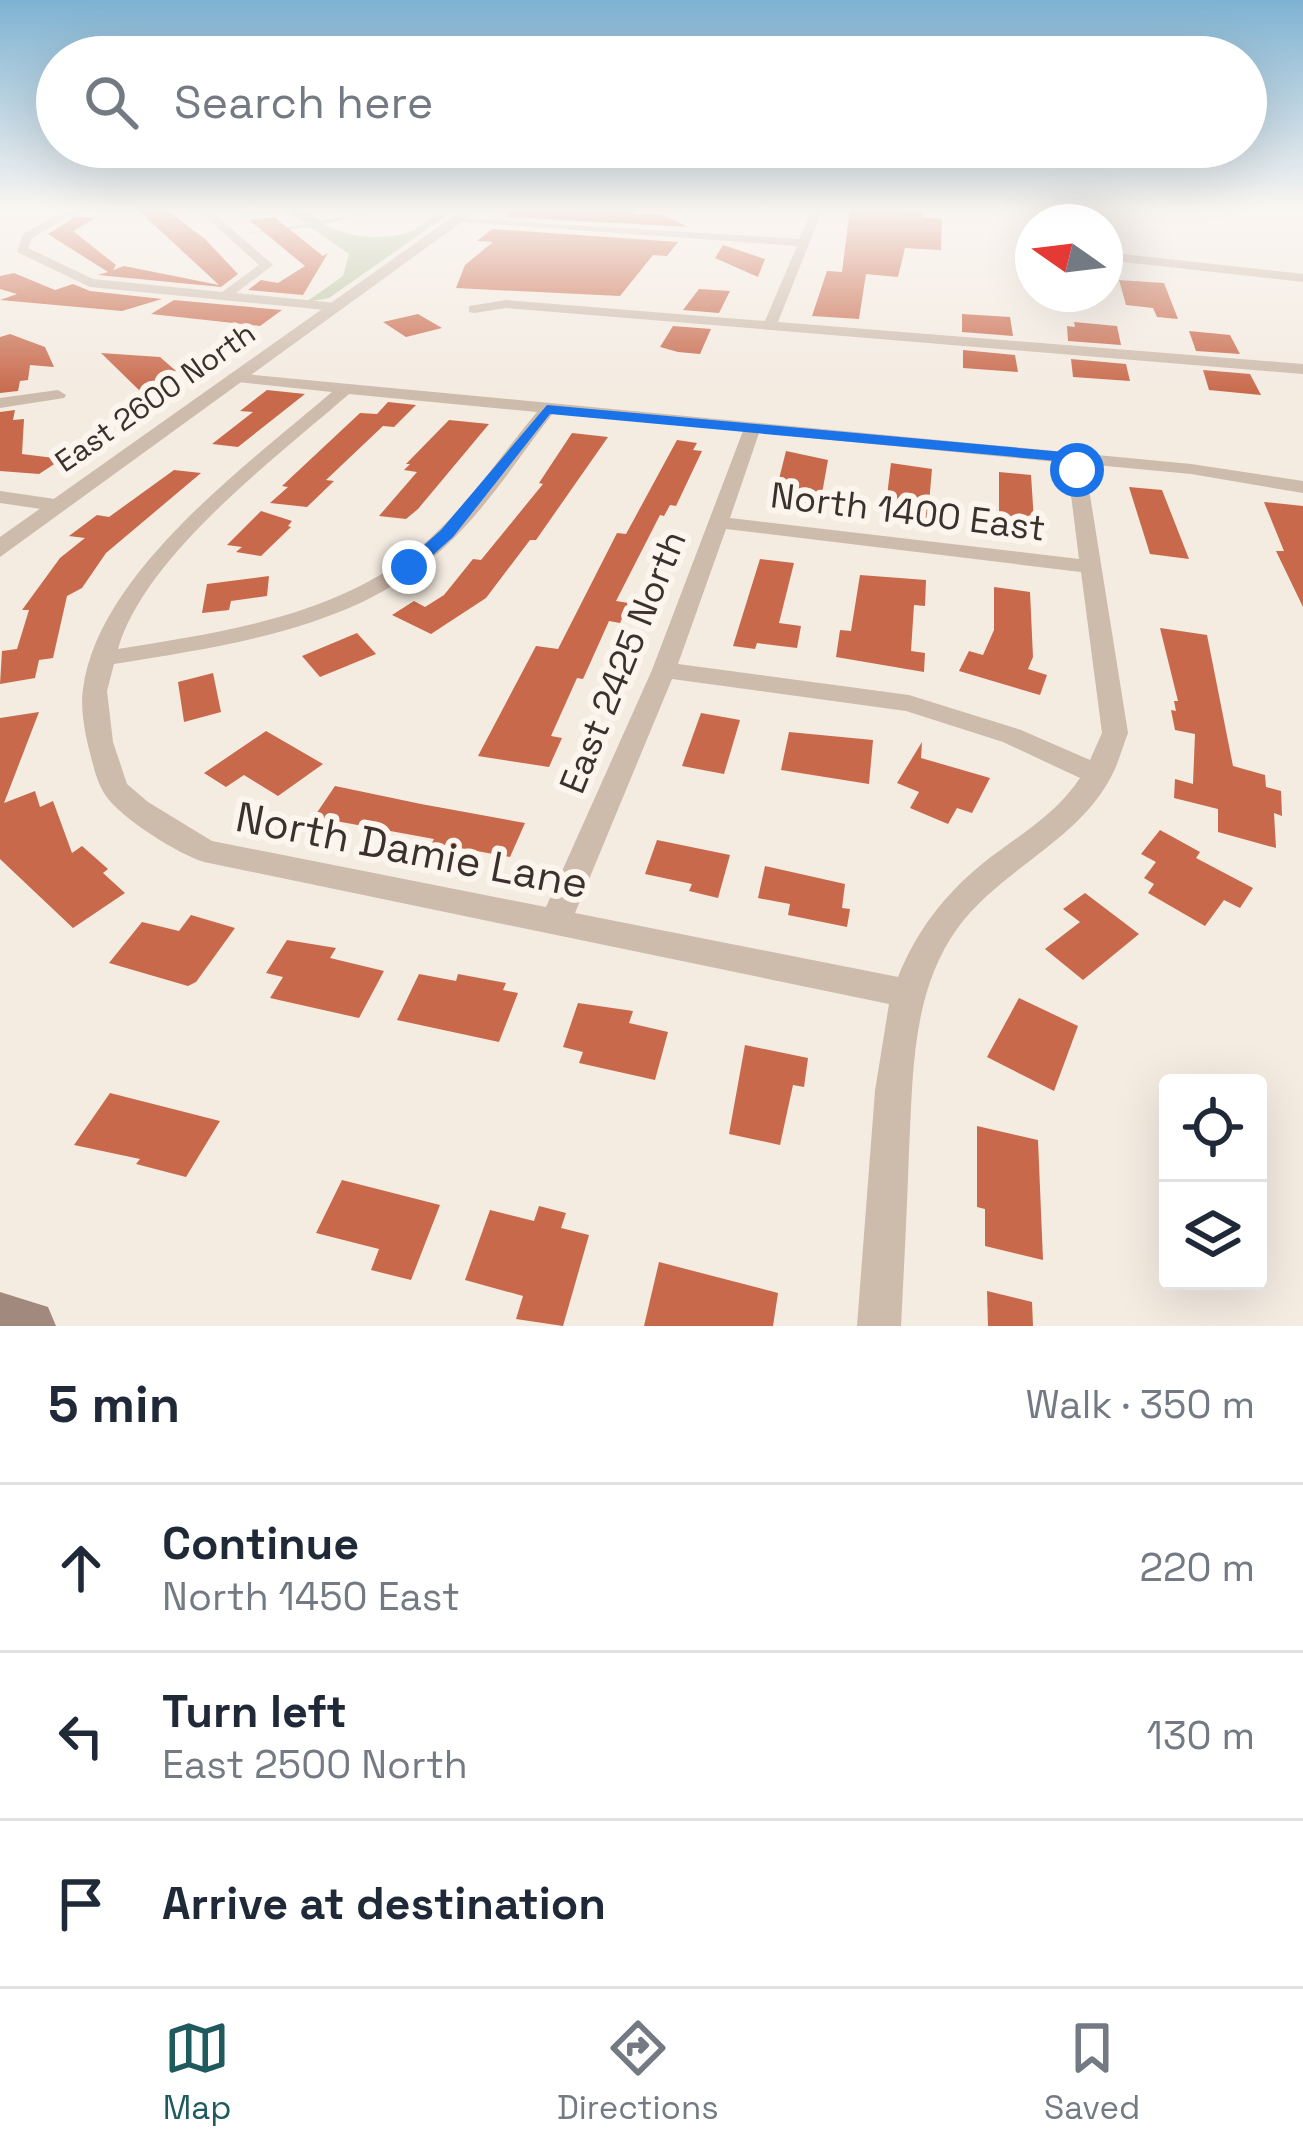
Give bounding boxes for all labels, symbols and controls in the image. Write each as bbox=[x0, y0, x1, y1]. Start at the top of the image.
search box bbox=[36, 36, 1267, 168]
icon: search bbox=[78, 69, 144, 135]
text: Search here bbox=[174, 74, 433, 131]
north arrow bbox=[1015, 204, 1123, 312]
street label: East 2600 North bbox=[47, 313, 263, 481]
route start bbox=[1050, 443, 1104, 497]
street label: North 1400 East bbox=[768, 472, 1048, 552]
street label: East 2425 North bbox=[549, 524, 697, 800]
route end bbox=[382, 540, 436, 594]
street label: North Damie Lane bbox=[232, 790, 592, 910]
map controls bbox=[1159, 1074, 1267, 1290]
button: locate bbox=[1159, 1074, 1267, 1182]
button: layers bbox=[1159, 1182, 1267, 1290]
text: 5 min bbox=[48, 1372, 180, 1437]
text: Walk · 350 m bbox=[1025, 1380, 1255, 1429]
text: Continue bbox=[162, 1515, 359, 1572]
icon: ahead bbox=[48, 1535, 114, 1601]
text: 220 m bbox=[1139, 1543, 1255, 1592]
text: North 1450 East bbox=[162, 1572, 460, 1621]
text: Turn left bbox=[162, 1683, 347, 1740]
icon: left bbox=[48, 1703, 114, 1769]
text: 130 m bbox=[1147, 1711, 1255, 1760]
text: East 2500 North bbox=[162, 1740, 468, 1789]
icon: arrive bbox=[48, 1871, 114, 1937]
text: Arrive at destination bbox=[162, 1875, 606, 1932]
tab: Map bbox=[163, 2015, 231, 2129]
tab: Directions bbox=[557, 2015, 719, 2129]
tab: Saved bbox=[1044, 2015, 1140, 2129]

